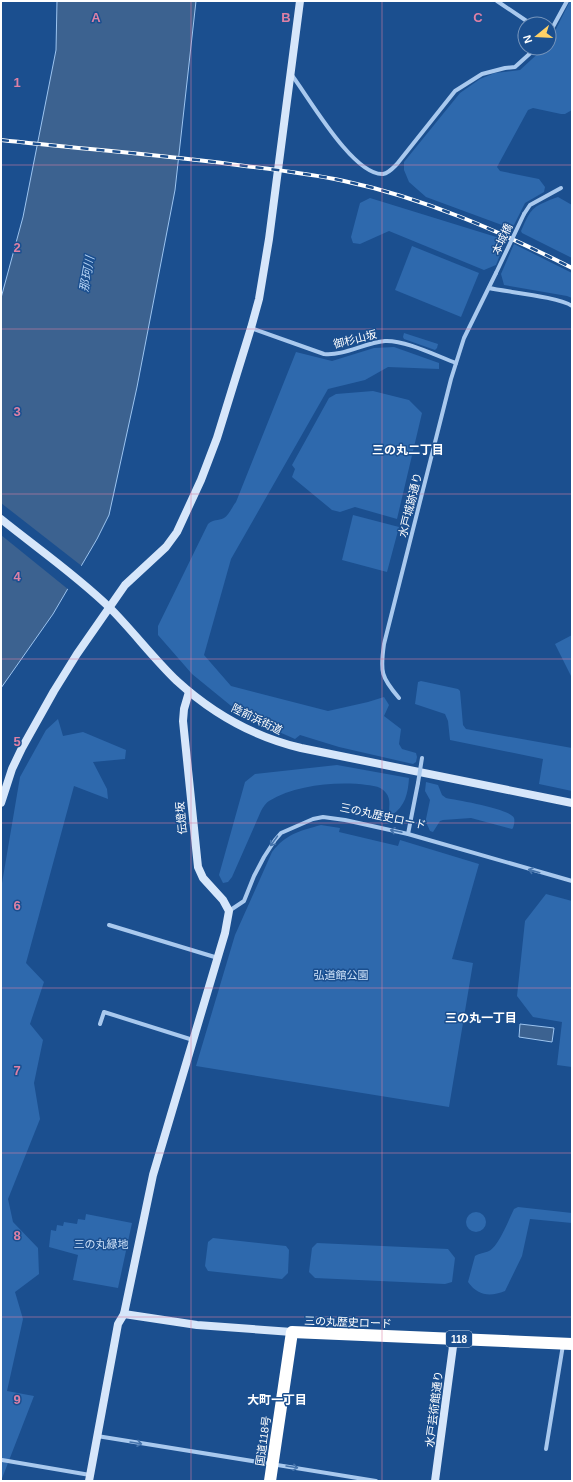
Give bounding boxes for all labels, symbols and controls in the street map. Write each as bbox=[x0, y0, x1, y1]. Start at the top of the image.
text: A bbox=[91, 10, 101, 25]
text: B bbox=[281, 10, 291, 25]
text: C bbox=[473, 10, 483, 25]
north arrow bbox=[517, 16, 557, 56]
text: N bbox=[521, 33, 534, 45]
text: 1 bbox=[13, 75, 21, 90]
street label: 本城橋 bbox=[490, 222, 514, 256]
text: 2 bbox=[13, 240, 21, 255]
water label: 那珂川 bbox=[77, 253, 97, 293]
street label: 御杉山坂 bbox=[331, 328, 378, 350]
text: 3 bbox=[13, 404, 21, 419]
district label: 三の丸二丁目 bbox=[372, 443, 444, 457]
street label: 水戸城跡通り bbox=[396, 472, 424, 538]
text: 4 bbox=[13, 569, 21, 584]
street label: 陸前浜街道 bbox=[230, 702, 284, 736]
text: 5 bbox=[13, 734, 21, 749]
street label: 伝燈坂 bbox=[174, 801, 188, 835]
street label: 三の丸歴史ロード bbox=[339, 801, 427, 831]
one-way arrow bbox=[390, 827, 403, 835]
one-way arrow bbox=[270, 836, 279, 847]
one-way arrow bbox=[528, 867, 541, 874]
text: 6 bbox=[13, 898, 21, 913]
park label: 弘道館公園 bbox=[314, 969, 369, 981]
district label: 三の丸一丁目 bbox=[445, 1011, 517, 1025]
text: 7 bbox=[13, 1063, 21, 1078]
text: 8 bbox=[13, 1228, 21, 1243]
park label: 三の丸緑地 bbox=[74, 1238, 129, 1250]
street label: 三の丸歴史ロード bbox=[304, 1314, 392, 1330]
road number: 118 bbox=[446, 1331, 472, 1347]
street label: 水戸芸術館通り bbox=[423, 1370, 445, 1448]
text: 9 bbox=[13, 1392, 21, 1407]
district label: 大町一丁目 bbox=[247, 1393, 307, 1407]
street label: 国道118号 bbox=[254, 1415, 272, 1467]
one-way arrow bbox=[129, 1439, 142, 1447]
one-way arrow bbox=[285, 1463, 298, 1471]

